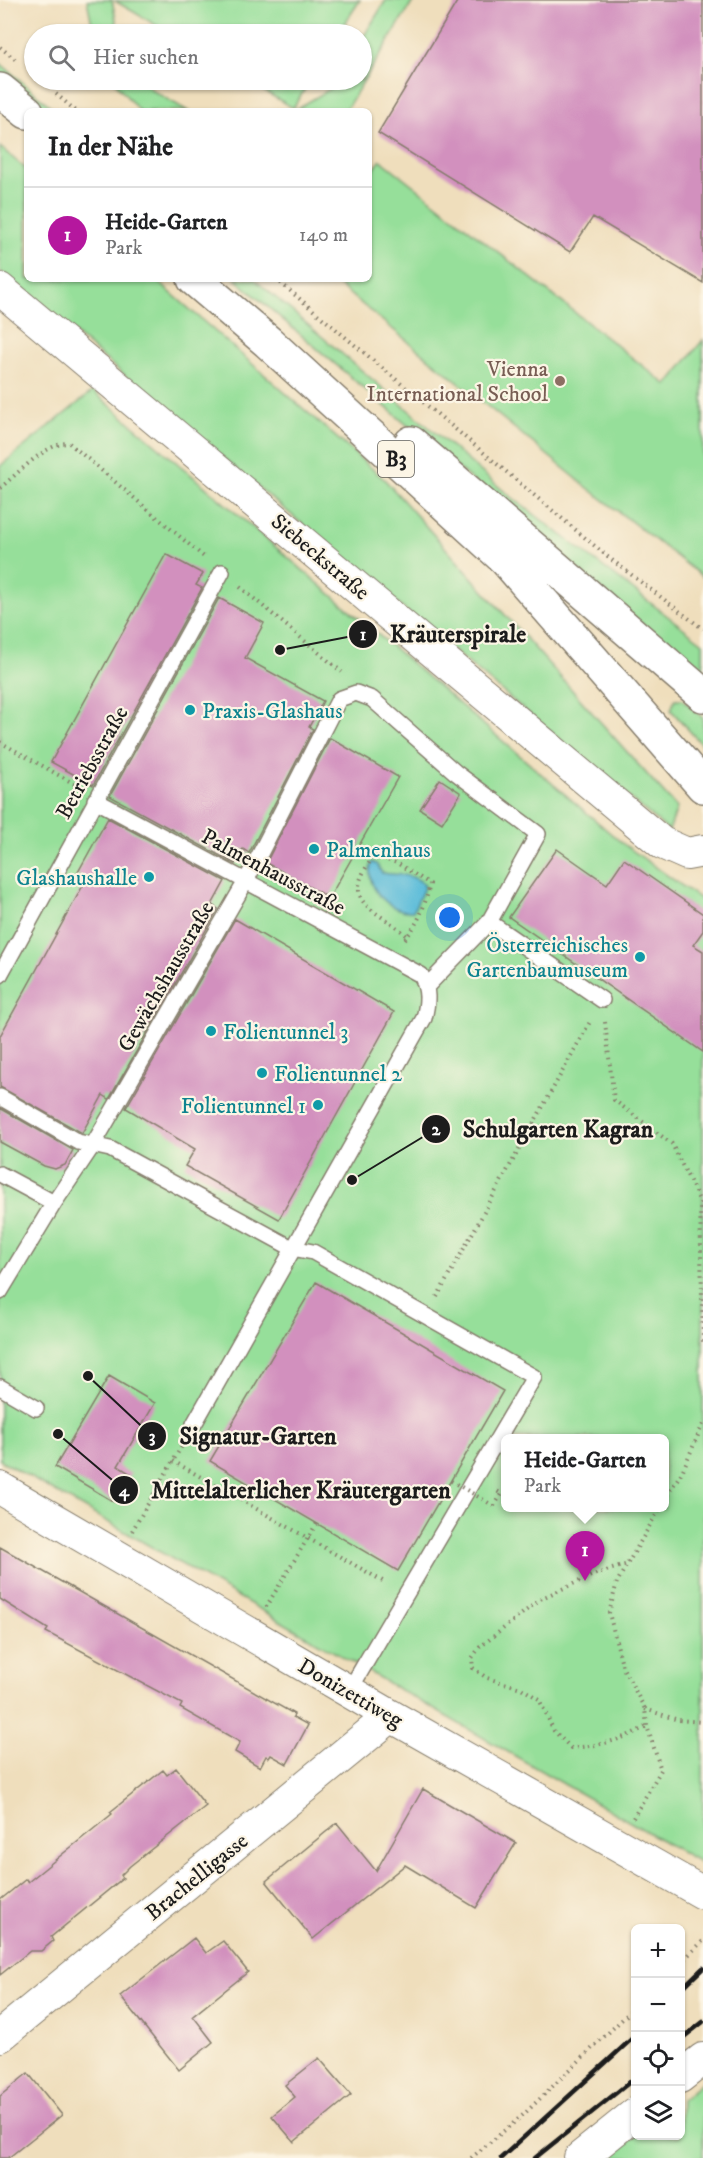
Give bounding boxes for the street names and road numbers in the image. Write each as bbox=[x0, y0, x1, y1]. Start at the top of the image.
road number: B3 bbox=[378, 441, 414, 477]
street label: Siebeckstraße bbox=[265, 508, 375, 606]
street label: Betriebsstraße bbox=[50, 702, 134, 824]
street label: Palmenhausstraße bbox=[197, 823, 350, 922]
street label: Gewächshausstraße bbox=[112, 897, 220, 1057]
street label: Donizettiweg bbox=[293, 1652, 408, 1734]
street label: Brachelligasse bbox=[140, 1828, 254, 1927]

